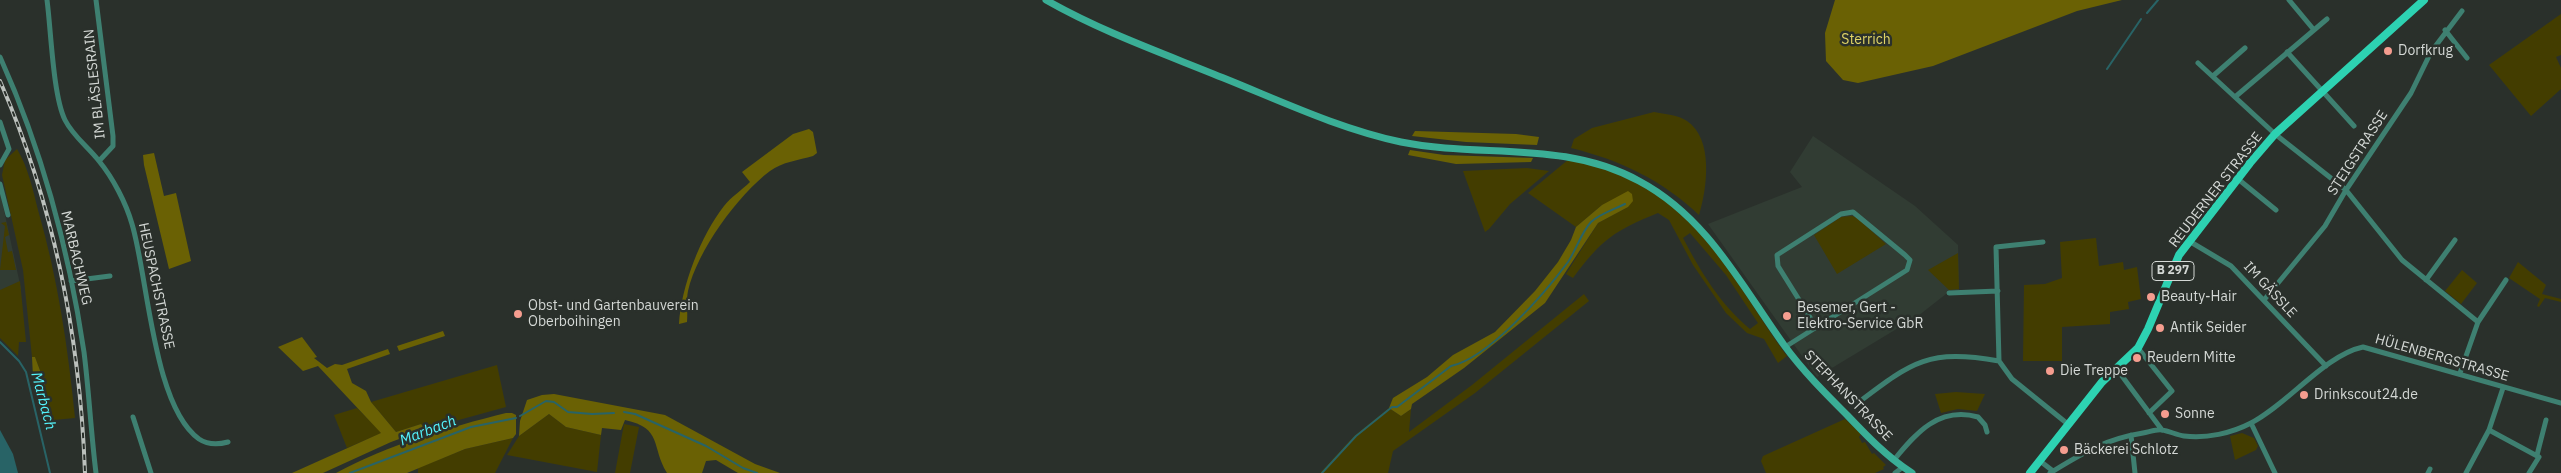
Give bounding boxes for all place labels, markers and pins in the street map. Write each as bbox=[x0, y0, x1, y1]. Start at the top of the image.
place label: Dorfkrug bbox=[2398, 43, 2453, 59]
marker: Dorfkrug bbox=[2382, 45, 2394, 57]
place label: Beauty-Hair bbox=[2161, 289, 2237, 305]
marker: Beauty-Hair bbox=[2145, 291, 2157, 303]
place label: Obst- und Gartenbauverein Oberboihingen bbox=[528, 298, 699, 331]
place label: Besemer, Gert - Elektro-Service GbR bbox=[1797, 300, 1923, 332]
marker: Obst- und Gartenbauverein Oberboihingen bbox=[512, 308, 524, 320]
marker: Besemer, Gert - Elektro-Service GbR bbox=[1781, 310, 1793, 322]
place label: Antik Seider bbox=[2170, 320, 2246, 336]
marker: Antik Seider bbox=[2154, 322, 2166, 334]
place label: Reudern Mitte bbox=[2147, 350, 2236, 366]
marker: Reudern Mitte bbox=[2131, 352, 2143, 364]
place label: Die Treppe bbox=[2060, 363, 2128, 379]
marker: Die Treppe bbox=[2044, 365, 2056, 377]
place label: Drinkscout24.de bbox=[2314, 387, 2418, 403]
marker: Drinkscout24.de bbox=[2298, 389, 2310, 401]
place label: Sonne bbox=[2175, 406, 2215, 422]
marker: Sonne bbox=[2159, 408, 2171, 420]
place label: Bäckerei Schlotz bbox=[2074, 442, 2178, 458]
marker: Bäckerei Schlotz bbox=[2058, 444, 2070, 456]

